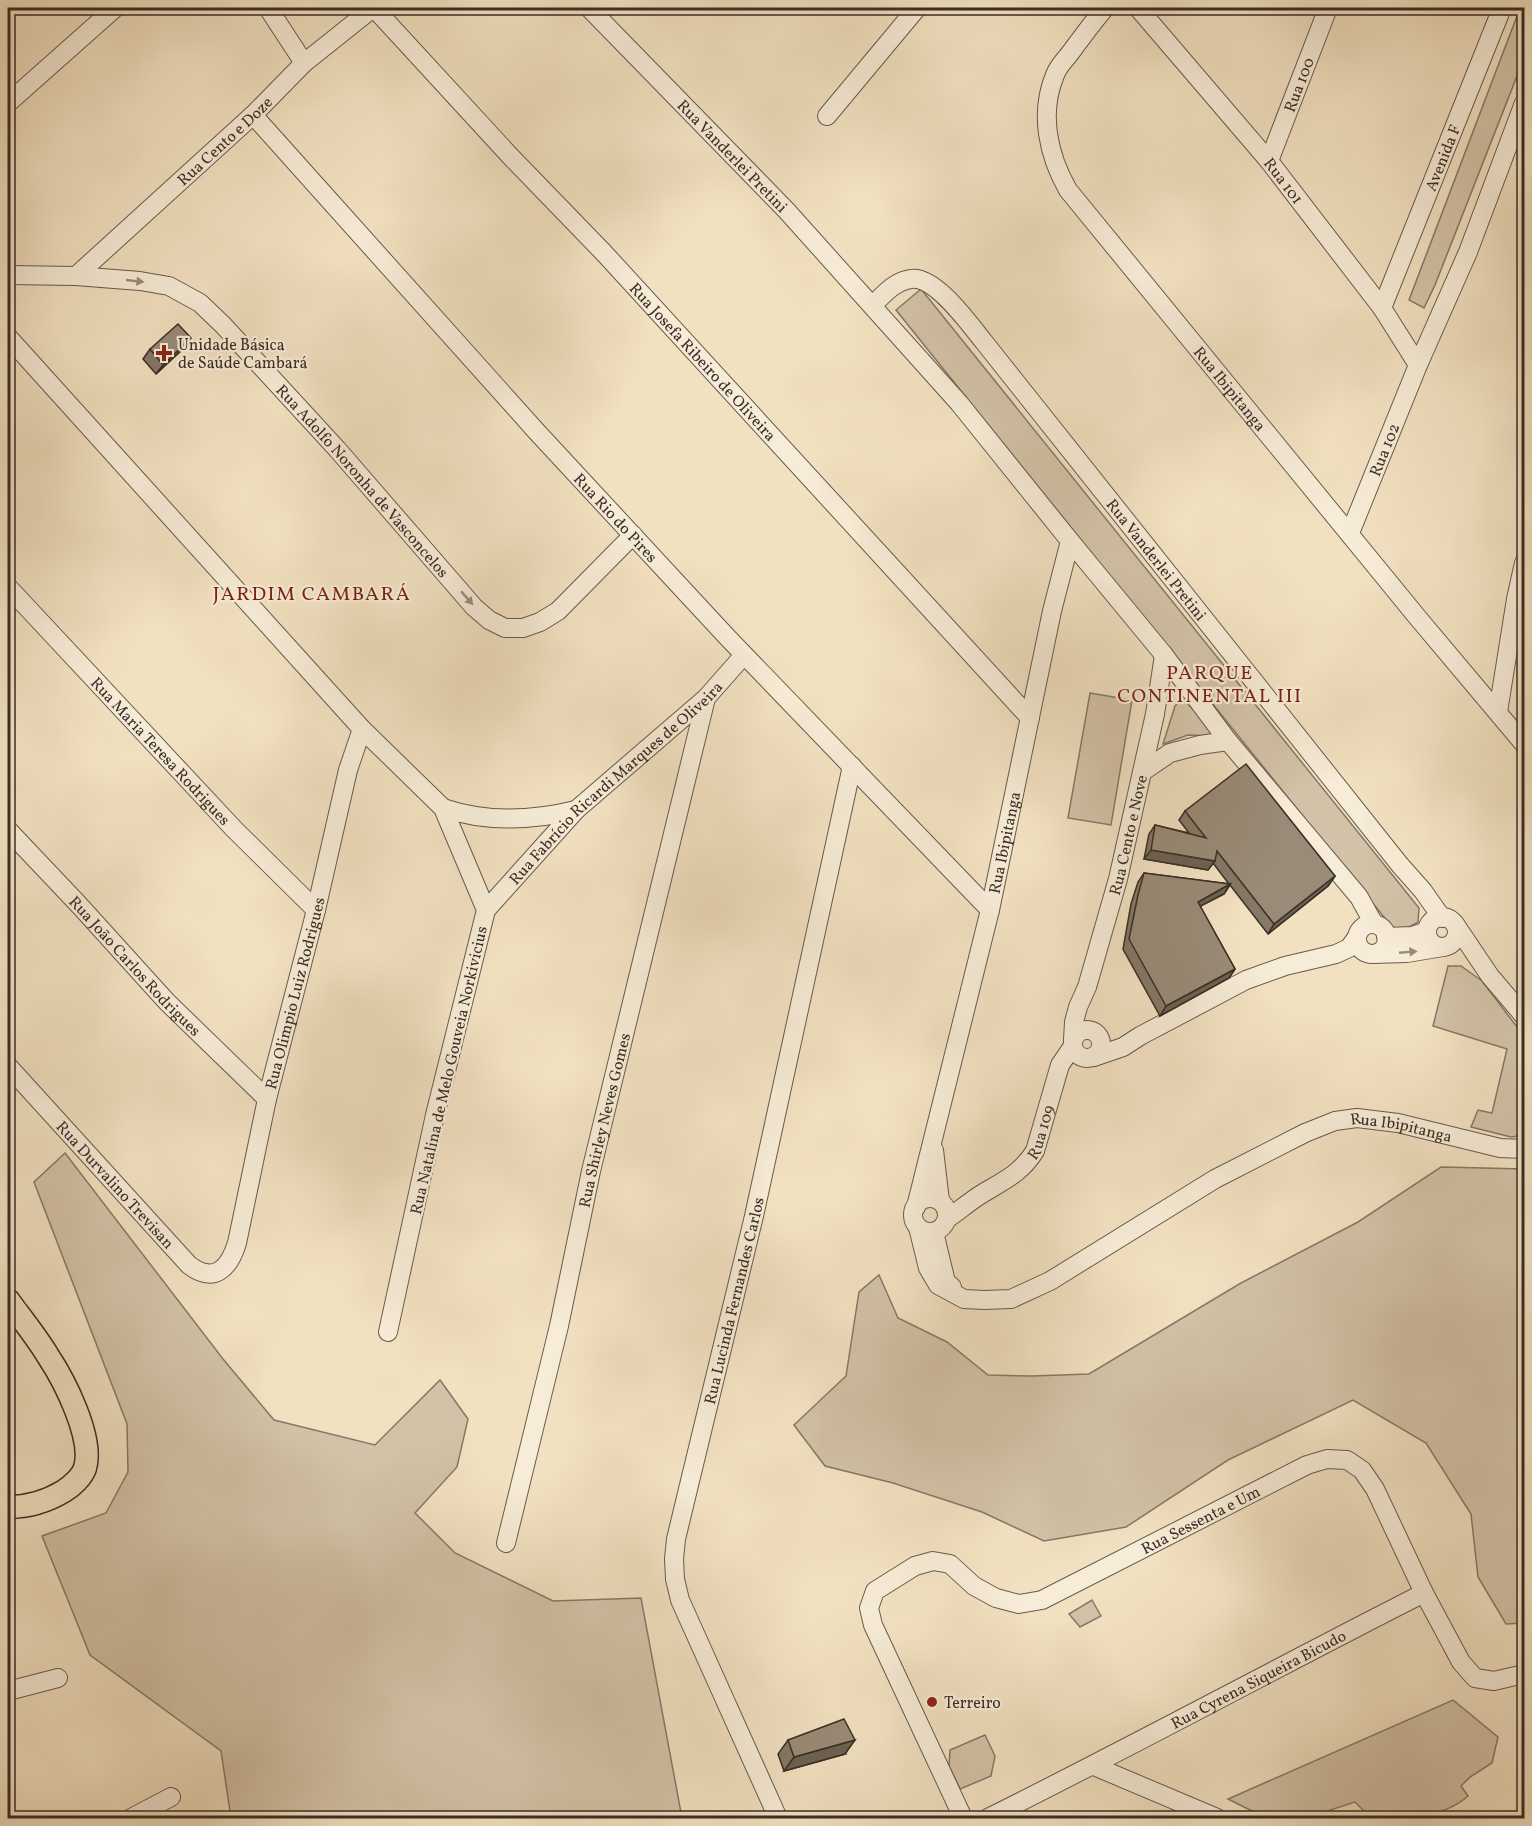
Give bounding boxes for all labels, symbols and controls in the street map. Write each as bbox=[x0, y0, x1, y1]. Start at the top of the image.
street label: Rua 100 bbox=[1280, 55, 1321, 116]
street label: Rua Cento e Doze bbox=[173, 92, 278, 192]
street label: Rua Vanderlei Pretini bbox=[671, 96, 792, 218]
street label: Avenida F bbox=[1421, 122, 1467, 195]
street label: Rua 101 bbox=[1257, 154, 1307, 210]
one-way arrow bbox=[125, 276, 144, 286]
street label: Rua Josefa Ribeiro de Oliveira bbox=[623, 279, 780, 447]
place label: Unidade Básica de Saúde Cambará bbox=[178, 335, 307, 375]
street label: Rua Ibipitanga bbox=[1187, 343, 1270, 437]
marker: Unidade Básica de Saúde Cambará bbox=[155, 344, 173, 362]
street label: Rua Adolfo Noronha de Vasconcelos bbox=[270, 380, 453, 583]
street label: Rua 102 bbox=[1365, 420, 1406, 480]
street label: Rua Rio do Pires bbox=[568, 469, 662, 568]
street label: Rua Vanderlei Pretini bbox=[1100, 495, 1211, 626]
district label: JARDIM CAMBARÁ bbox=[213, 581, 411, 609]
one-way arrow bbox=[460, 591, 473, 606]
district label: PARQUE CONTINENTAL III bbox=[1117, 660, 1303, 711]
street label: Rua Maria Teresa Rodrigues bbox=[85, 673, 234, 831]
street label: Rua Fabrício Ricardi Marques de Oliveira bbox=[505, 677, 729, 890]
street label: Rua Cento e Nove bbox=[1105, 773, 1154, 898]
street label: Rua Ibipitanga bbox=[985, 790, 1027, 896]
street label: Rua João Carlos Rodrigues bbox=[63, 892, 205, 1042]
street label: Rua Olimpio Luiz Rodrigues bbox=[261, 895, 332, 1092]
street label: Rua Natalina de Melo Gouveia Norkivicius bbox=[406, 924, 494, 1217]
one-way arrow bbox=[1398, 947, 1417, 957]
street label: Rua Shirley Neves Gomes bbox=[575, 1031, 637, 1210]
street label: Rua 109 bbox=[1023, 1103, 1061, 1165]
street label: Rua Ibipitanga bbox=[1349, 1108, 1454, 1149]
street label: Rua Durvalino Trevisan bbox=[50, 1117, 178, 1255]
street label: Rua Lucinda Fernandes Carlos bbox=[700, 1195, 771, 1407]
street label: Rua Sessenta e Um bbox=[1138, 1482, 1265, 1561]
street label: Rua Cyrena Siqueira Bicudo bbox=[1168, 1626, 1351, 1735]
place label: Terreiro bbox=[944, 1693, 1001, 1715]
marker: Terreiro bbox=[925, 1695, 939, 1709]

